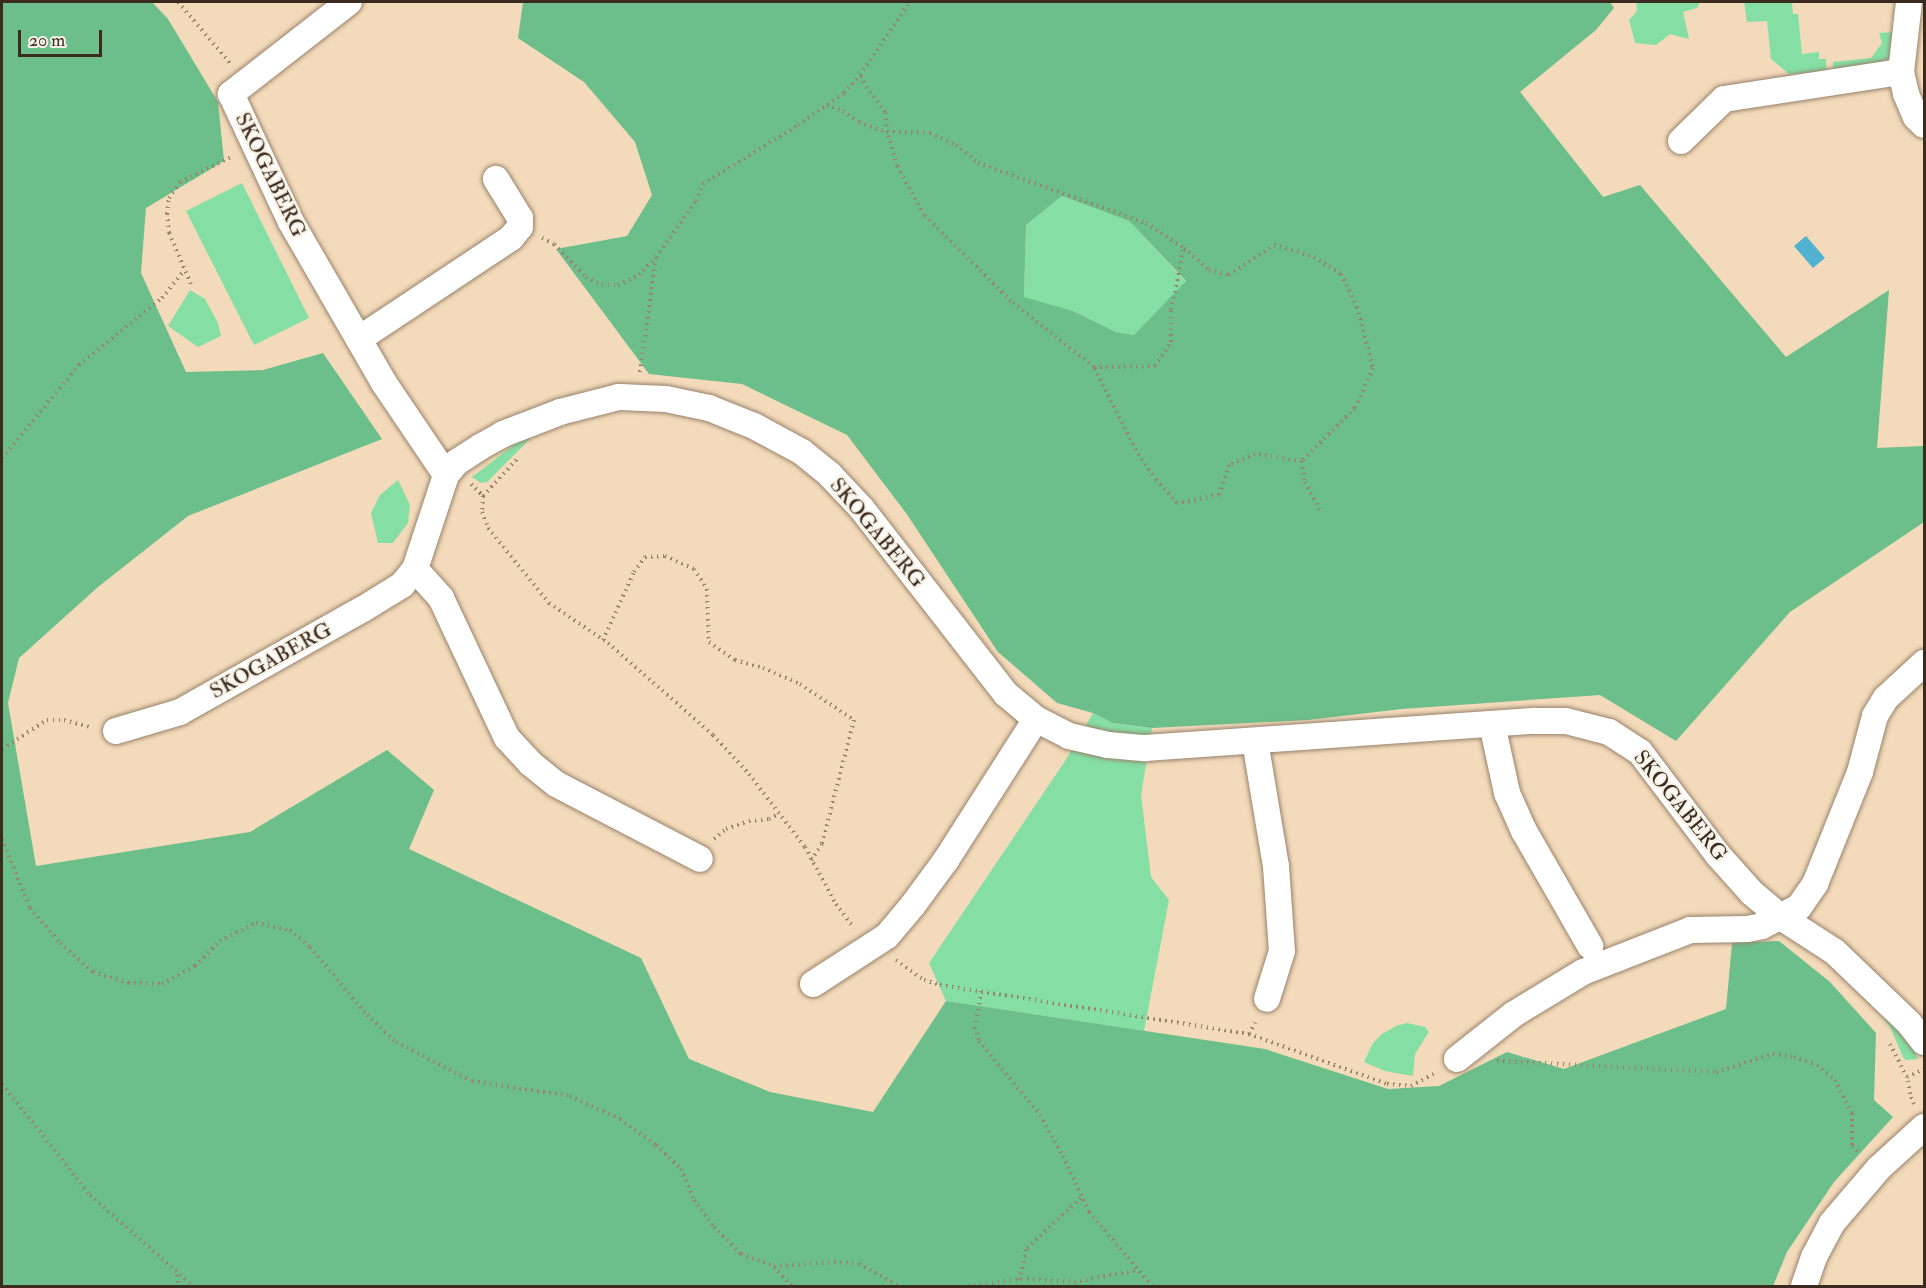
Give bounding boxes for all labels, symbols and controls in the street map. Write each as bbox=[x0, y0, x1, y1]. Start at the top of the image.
scale bar bbox=[21, 18, 105, 56]
text: 20 m bbox=[29, 29, 65, 52]
street label: SKOGABERG bbox=[229, 109, 311, 241]
street label: SKOGABERG bbox=[824, 473, 930, 593]
street label: SKOGABERG bbox=[206, 617, 336, 705]
street label: SKOGABERG bbox=[1628, 746, 1732, 866]

